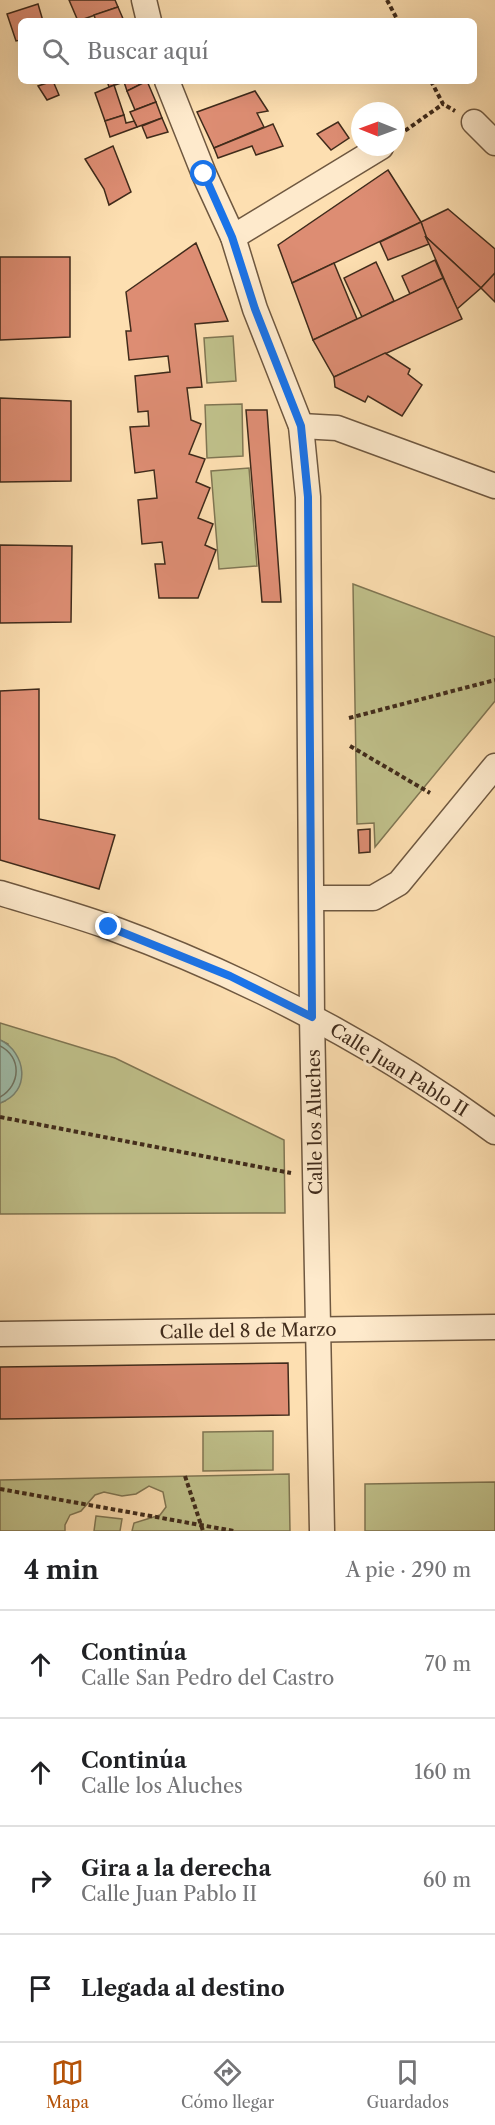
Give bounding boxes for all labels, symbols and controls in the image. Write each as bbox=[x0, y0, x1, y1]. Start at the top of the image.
search box bbox=[18, 18, 477, 84]
icon: search bbox=[39, 35, 72, 68]
text: Buscar aquí bbox=[87, 38, 209, 65]
north arrow bbox=[351, 102, 405, 156]
route start bbox=[190, 160, 216, 186]
route end bbox=[95, 913, 121, 939]
street label: Calle Juan Pablo II bbox=[326, 1019, 472, 1121]
street label: Calle los Aluches bbox=[303, 1049, 327, 1195]
street label: Calle del 8 de Marzo bbox=[159, 1318, 337, 1344]
text: 4 min bbox=[24, 1554, 99, 1586]
text: A pie · 290 m bbox=[346, 1558, 471, 1582]
text: Continúa bbox=[81, 1639, 187, 1666]
icon: ahead bbox=[24, 1648, 57, 1681]
text: 70 m bbox=[425, 1652, 471, 1676]
text: Calle San Pedro del Castro bbox=[81, 1666, 334, 1690]
text: Continúa bbox=[81, 1747, 187, 1774]
icon: ahead bbox=[24, 1756, 57, 1789]
text: 160 m bbox=[414, 1760, 471, 1784]
text: Calle los Aluches bbox=[81, 1774, 243, 1798]
text: Gira a la derecha bbox=[81, 1855, 271, 1882]
icon: right bbox=[24, 1864, 57, 1897]
text: 60 m bbox=[423, 1868, 471, 1892]
text: Calle Juan Pablo II bbox=[81, 1882, 257, 1906]
icon: arrive bbox=[24, 1972, 57, 2005]
text: Llegada al destino bbox=[81, 1975, 285, 2002]
tab: Mapa bbox=[46, 2056, 89, 2112]
tab: Cómo llegar bbox=[181, 2056, 274, 2112]
tab: Guardados bbox=[366, 2056, 449, 2112]

